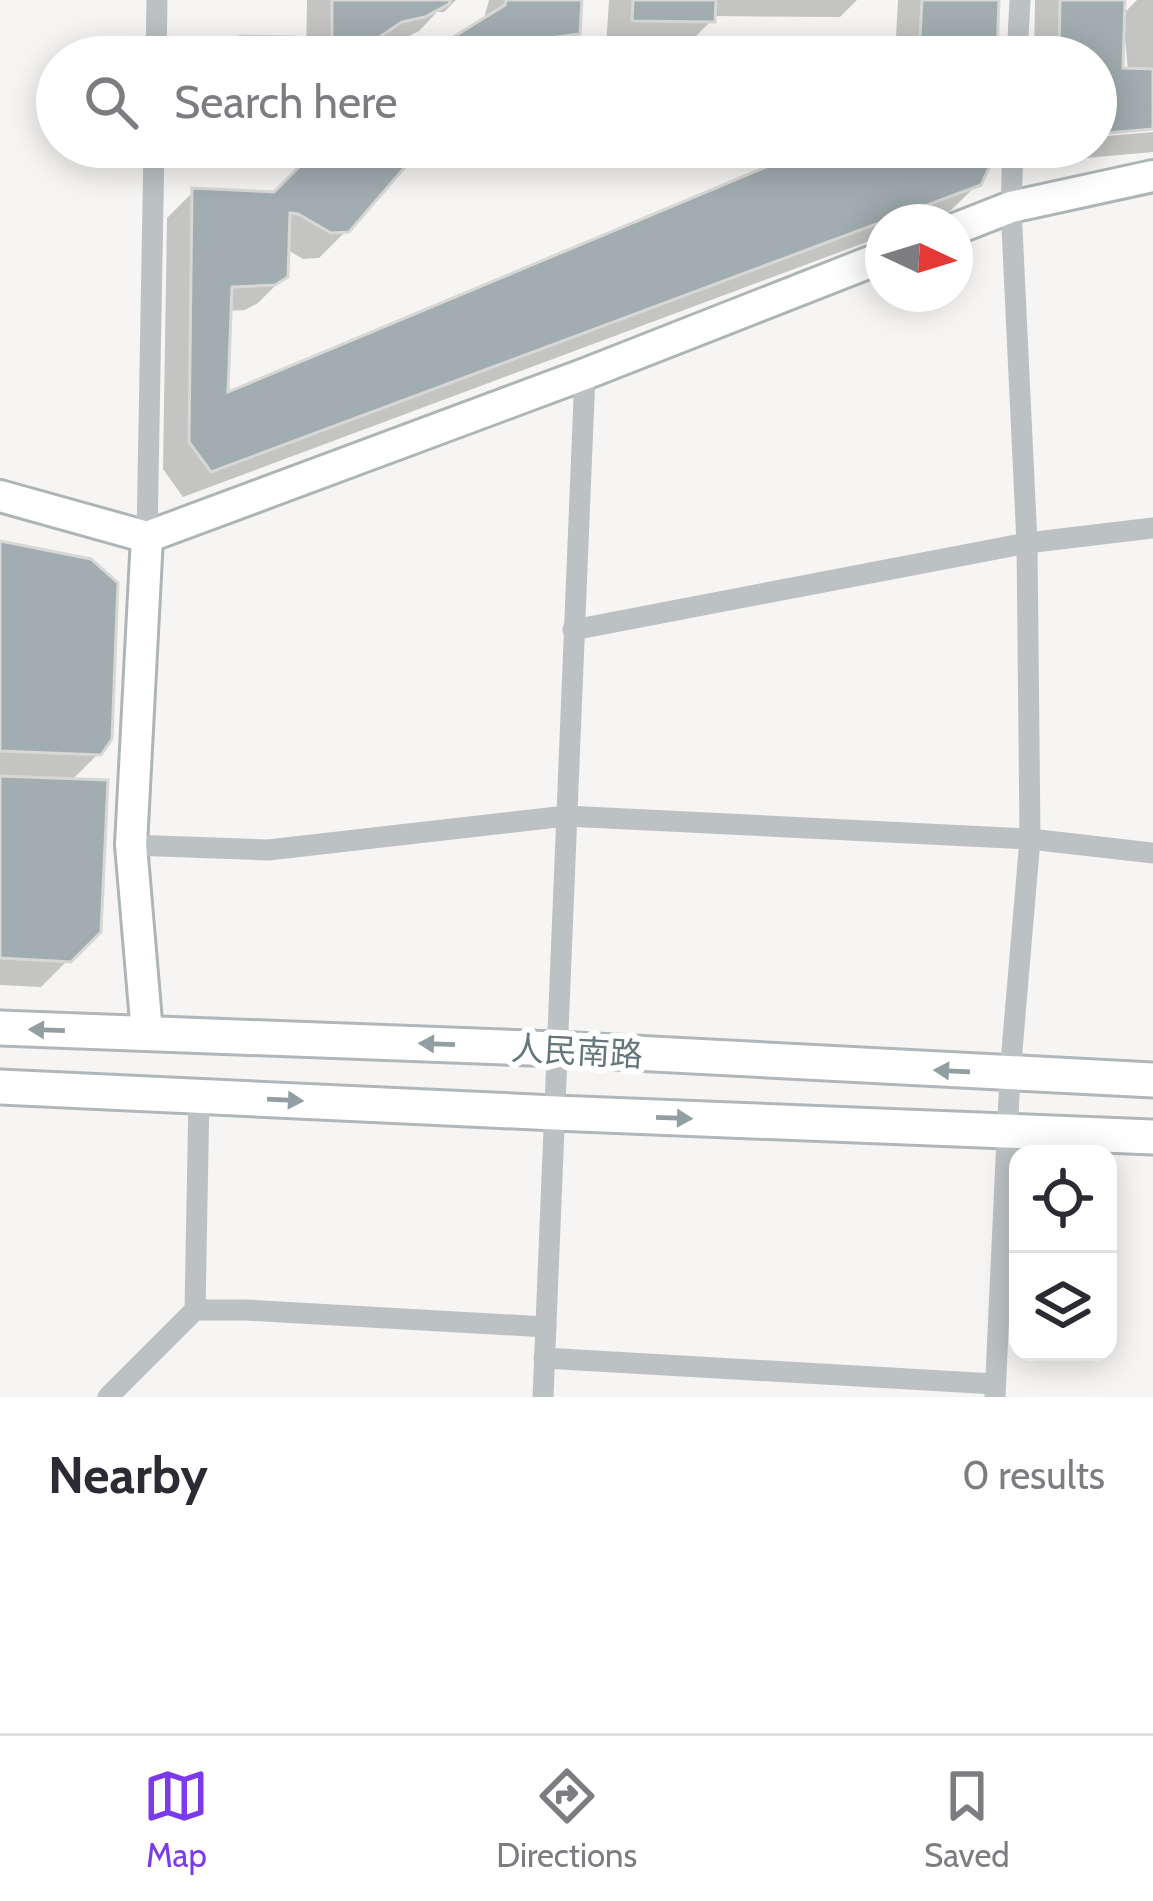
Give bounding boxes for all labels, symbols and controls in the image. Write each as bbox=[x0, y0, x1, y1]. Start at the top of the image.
search box bbox=[36, 36, 1117, 168]
icon: search bbox=[78, 69, 144, 135]
text: Search here bbox=[174, 75, 398, 129]
north arrow bbox=[865, 204, 973, 312]
one-way arrow bbox=[27, 1020, 65, 1039]
street label: 人民南路 bbox=[510, 1028, 644, 1074]
one-way arrow bbox=[417, 1034, 455, 1053]
one-way arrow bbox=[932, 1061, 970, 1080]
one-way arrow bbox=[267, 1091, 305, 1110]
one-way arrow bbox=[656, 1109, 694, 1128]
map controls bbox=[1009, 1145, 1117, 1361]
button: locate bbox=[1009, 1145, 1117, 1253]
button: layers bbox=[1009, 1253, 1117, 1361]
text: Nearby bbox=[48, 1444, 208, 1506]
text: 0 results bbox=[962, 1451, 1105, 1499]
tab: Map bbox=[143, 1763, 209, 1875]
tab: Directions bbox=[496, 1763, 637, 1875]
tab: Saved bbox=[924, 1763, 1010, 1875]

